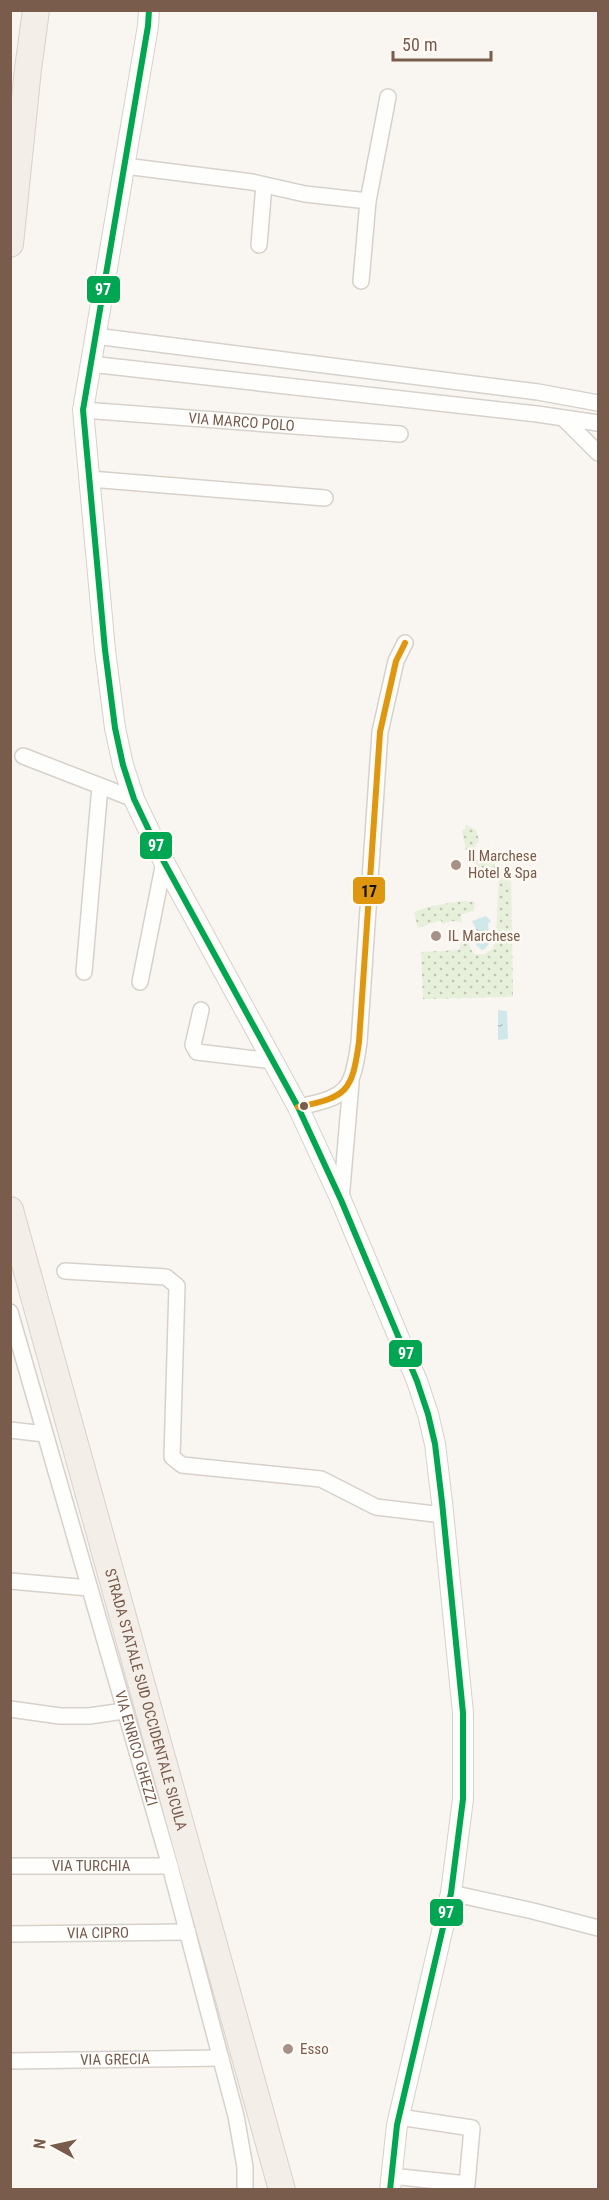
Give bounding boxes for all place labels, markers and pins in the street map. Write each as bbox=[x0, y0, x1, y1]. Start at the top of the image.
place label: Il Marchese Hotel & Spa bbox=[468, 847, 537, 882]
marker: Il Marchese Hotel & Spa bbox=[449, 858, 463, 872]
place label: IL Marchese bbox=[448, 927, 520, 945]
marker: IL Marchese bbox=[429, 929, 443, 943]
unlabelled marker bbox=[298, 1100, 310, 1112]
place label: Esso bbox=[300, 2040, 329, 2058]
marker: Esso bbox=[281, 2042, 295, 2056]

